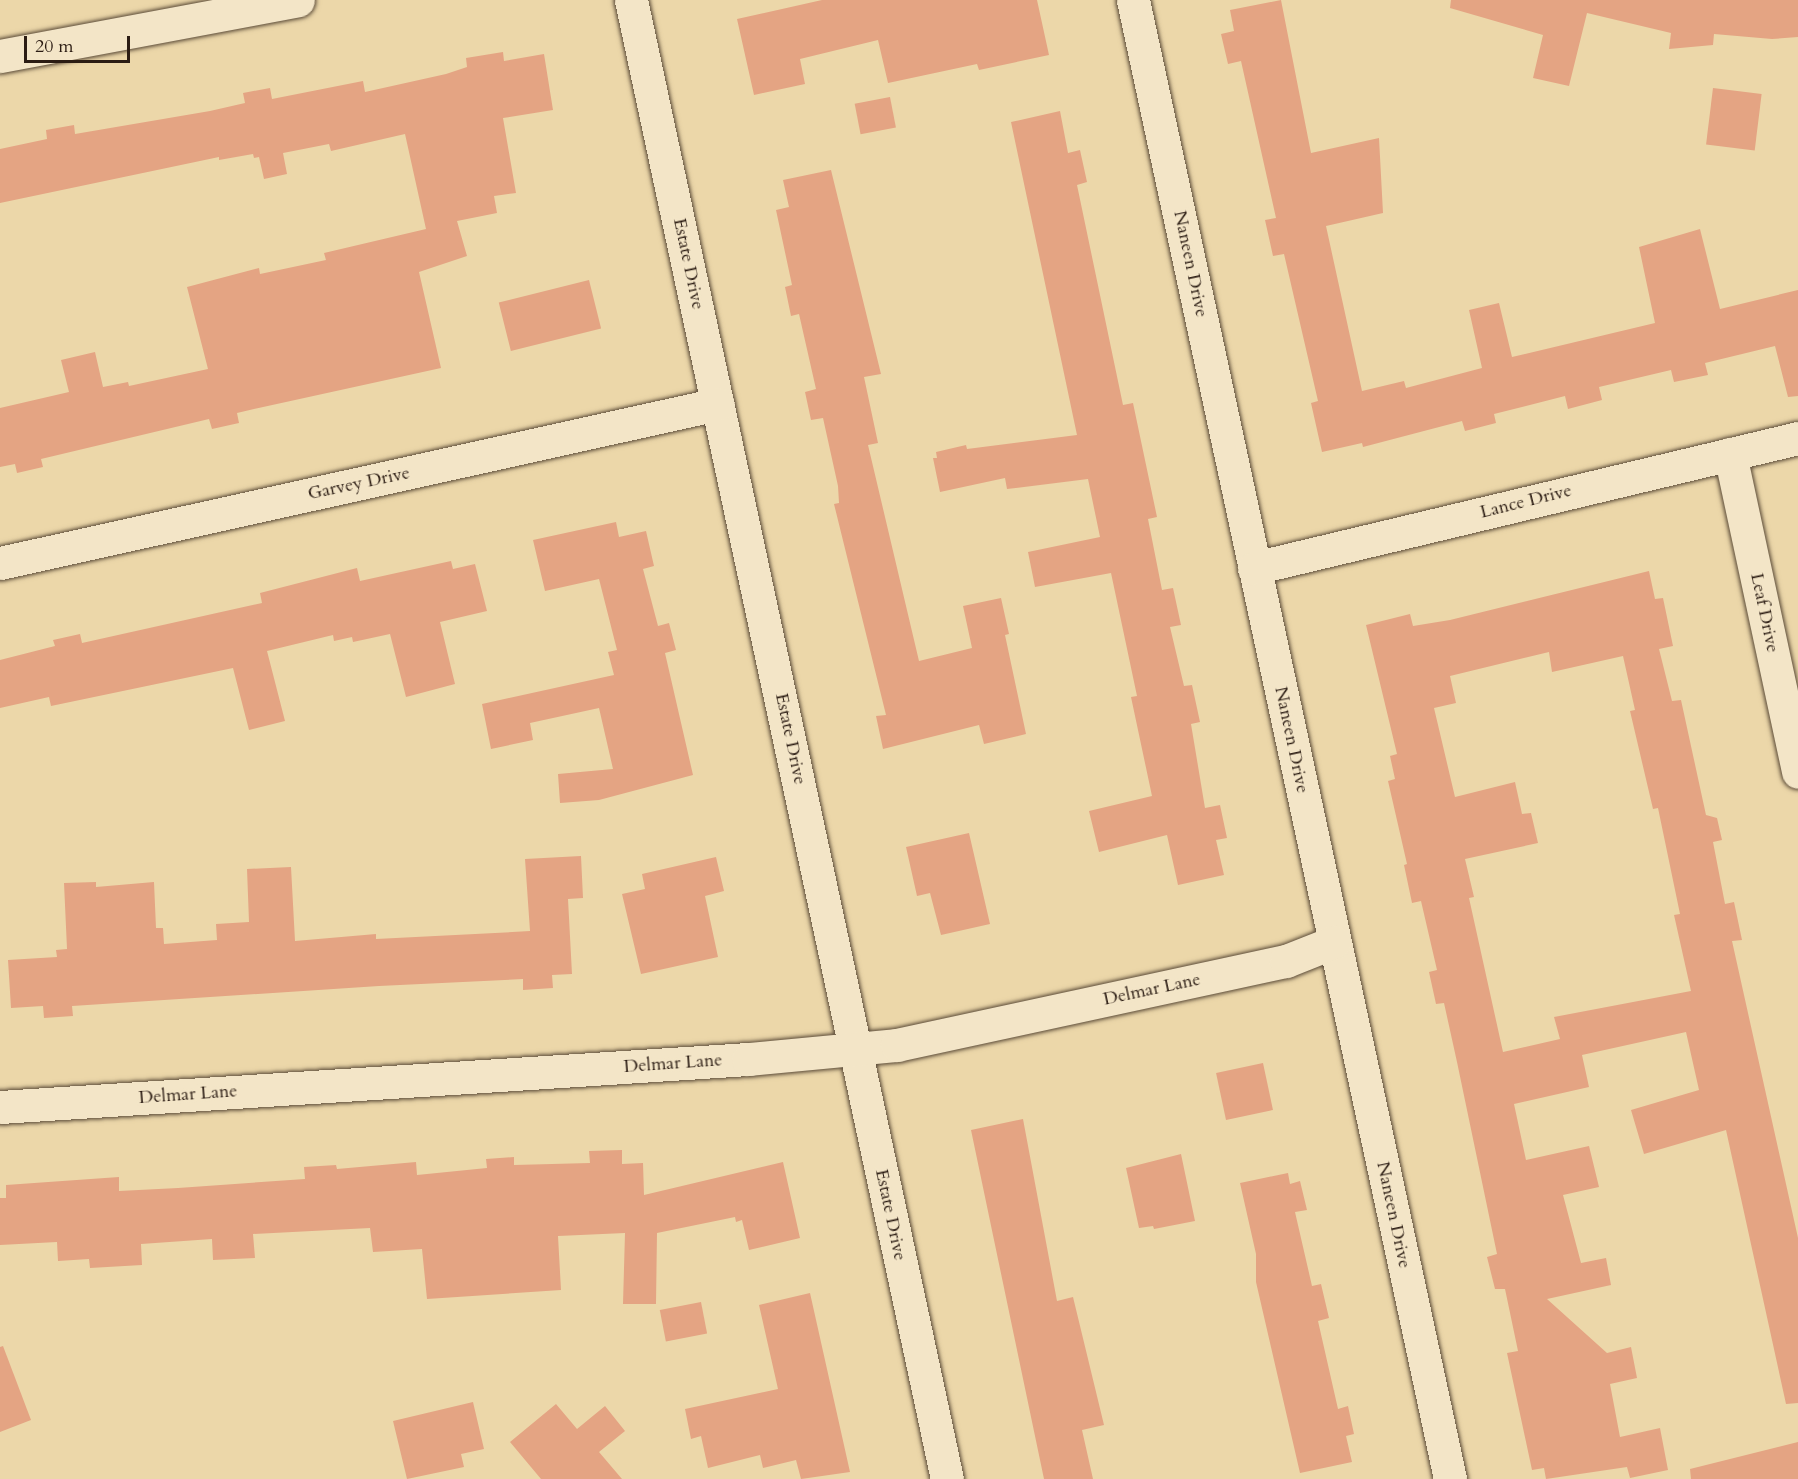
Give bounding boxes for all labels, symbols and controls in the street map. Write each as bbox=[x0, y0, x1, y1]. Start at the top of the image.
scale bar bbox=[27, 24, 134, 62]
text: 20 m bbox=[35, 34, 74, 59]
street label: Naneen Drive bbox=[1168, 209, 1212, 319]
street label: Estate Drive bbox=[668, 216, 708, 312]
street label: Garvey Drive bbox=[306, 463, 412, 505]
street label: Lance Drive bbox=[1478, 480, 1574, 524]
street label: Leaf Drive bbox=[1745, 571, 1783, 655]
street label: Naneen Drive bbox=[1269, 685, 1313, 795]
street label: Estate Drive bbox=[770, 691, 810, 787]
street label: Delmar Lane bbox=[1101, 969, 1203, 1011]
street label: Delmar Lane bbox=[623, 1050, 723, 1078]
street label: Delmar Lane bbox=[138, 1081, 238, 1109]
street label: Naneen Drive bbox=[1371, 1160, 1415, 1270]
street label: Estate Drive bbox=[870, 1167, 910, 1263]

